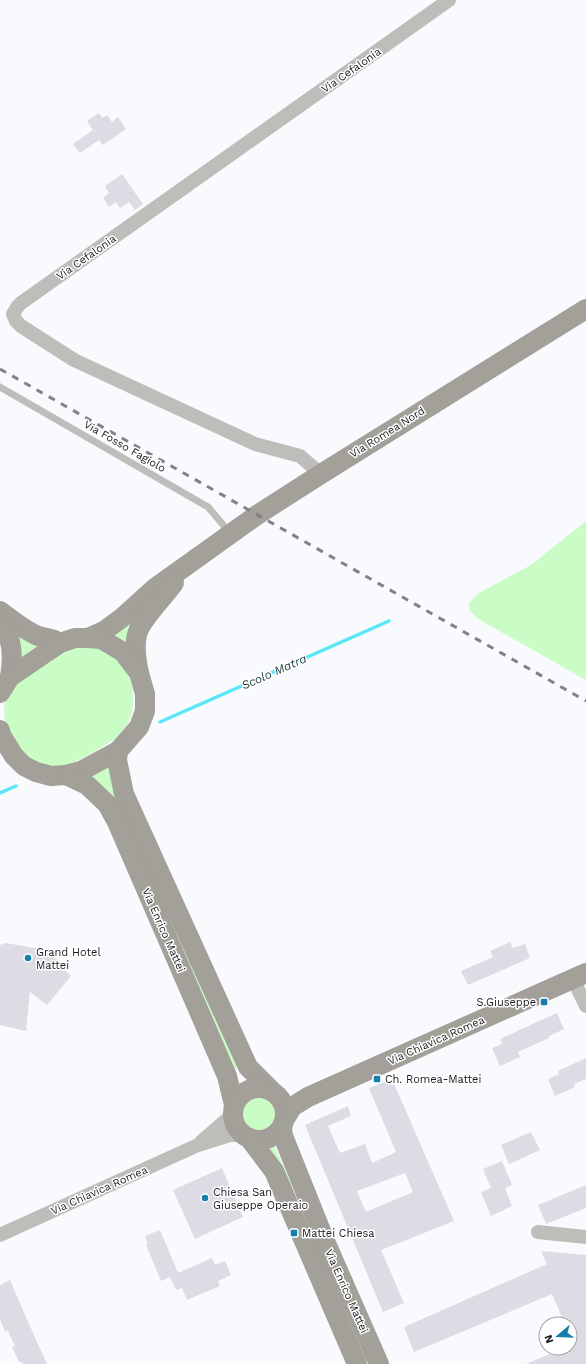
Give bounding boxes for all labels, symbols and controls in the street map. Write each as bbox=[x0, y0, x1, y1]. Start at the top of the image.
street label: Via Cefalonia bbox=[319, 45, 384, 96]
street label: Via Cefalonia bbox=[54, 232, 119, 283]
street label: Via Romea Nord bbox=[347, 404, 427, 461]
street label: Via Fosso Fagiolo bbox=[82, 418, 168, 475]
water label: Scolo Matra bbox=[239, 651, 309, 693]
street label: Via Enrico Mattei bbox=[139, 886, 188, 974]
place label: Grand Hotel Mattei bbox=[36, 946, 101, 972]
marker: Grand Hotel Mattei bbox=[23, 953, 33, 963]
place label: S.Giuseppe bbox=[476, 996, 536, 1009]
marker: S.Giuseppe bbox=[539, 997, 549, 1007]
street label: Via Chiavica Romea bbox=[386, 1013, 487, 1068]
place label: Ch. Romea-Mattei bbox=[385, 1073, 481, 1086]
marker: Ch. Romea-Mattei bbox=[372, 1074, 382, 1084]
street label: Via Chiavica Romea bbox=[49, 1163, 150, 1218]
place label: Chiesa San Giuseppe Operaio bbox=[213, 1186, 308, 1212]
marker: Chiesa San Giuseppe Operaio bbox=[200, 1193, 210, 1203]
place label: Mattei Chiesa bbox=[302, 1227, 375, 1240]
marker: Mattei Chiesa bbox=[289, 1228, 299, 1238]
street label: Via Enrico Mattei bbox=[322, 1247, 371, 1335]
north arrow bbox=[538, 1316, 578, 1356]
text: N bbox=[542, 1333, 556, 1345]

